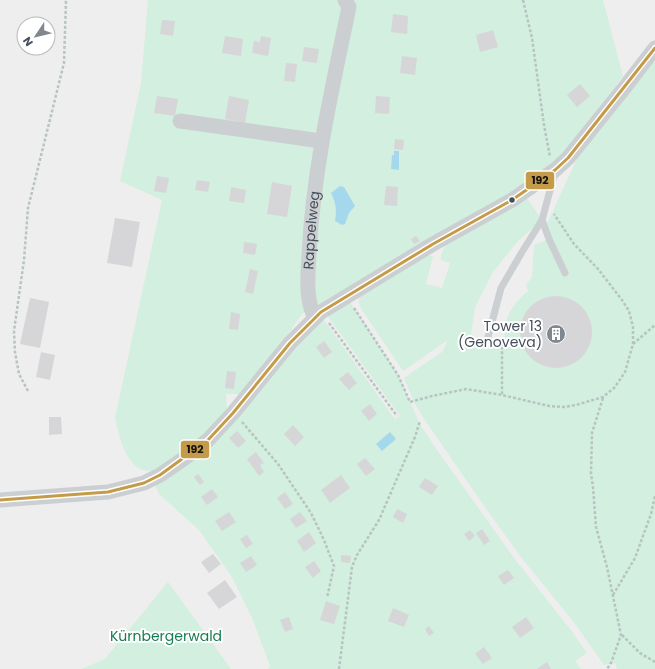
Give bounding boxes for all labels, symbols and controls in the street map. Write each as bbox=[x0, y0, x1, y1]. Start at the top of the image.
north arrow bbox=[16, 16, 56, 56]
text: N bbox=[19, 34, 37, 50]
line badge: 192 bbox=[525, 171, 555, 190]
text: 192 bbox=[531, 172, 549, 188]
street label: Rappelweg bbox=[298, 190, 325, 270]
unlabelled marker bbox=[507, 195, 517, 205]
place label: Tower 13 (Genoveva) bbox=[458, 316, 542, 352]
building icon: Tower 13 (Genoveva) bbox=[545, 323, 567, 345]
line badge: 192 bbox=[180, 440, 210, 459]
text: 192 bbox=[186, 441, 204, 457]
park label: Kürnbergerwald bbox=[110, 626, 222, 646]

